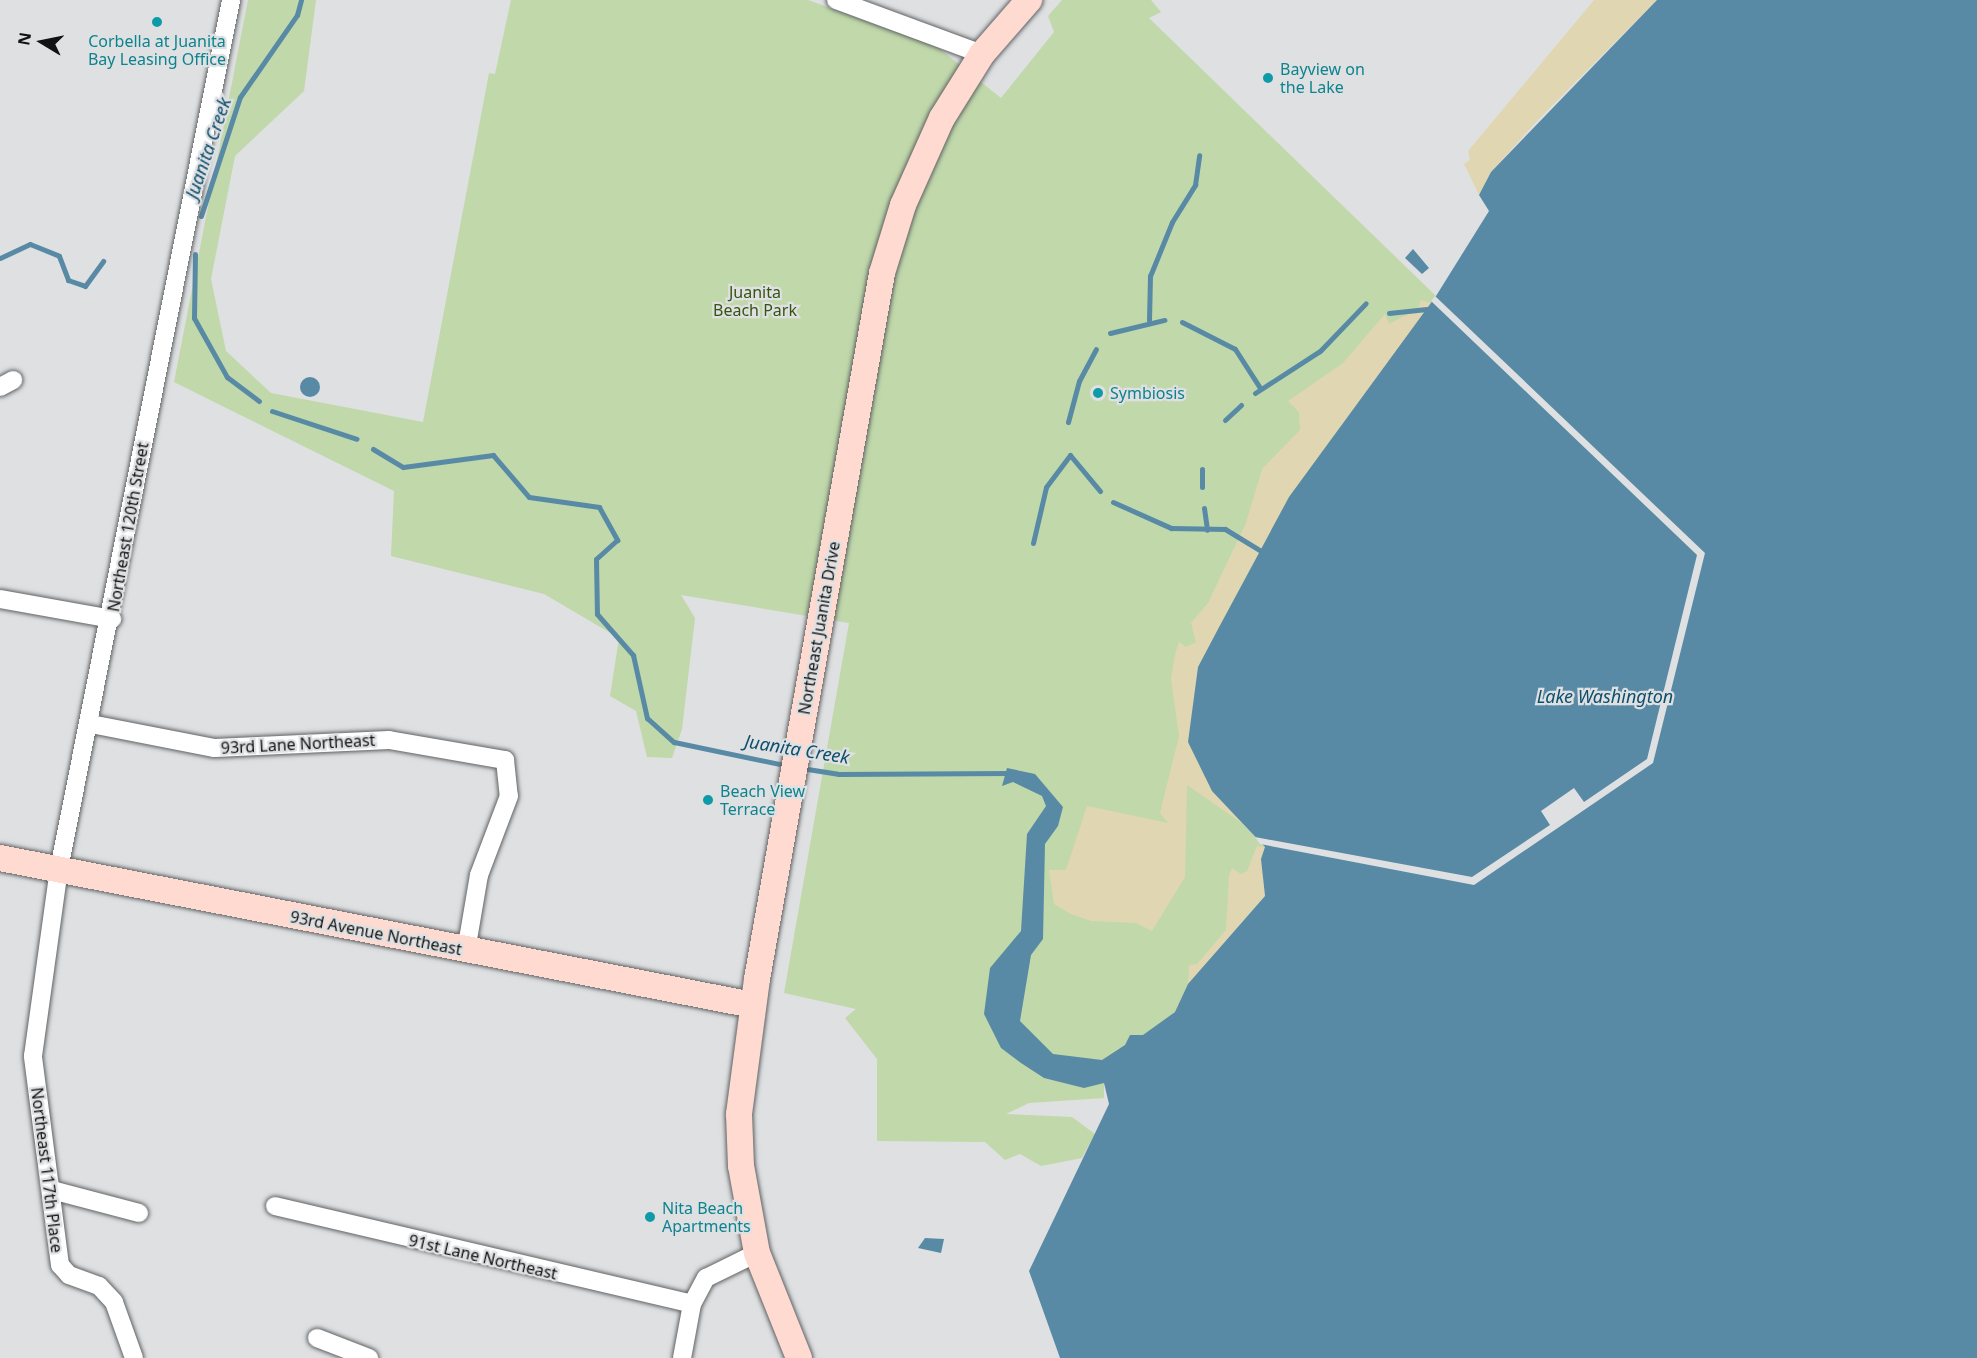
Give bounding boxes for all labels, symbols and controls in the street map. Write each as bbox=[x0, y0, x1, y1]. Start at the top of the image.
north arrow bbox=[12, 12, 72, 72]
marker: Corbella at Juanita Bay Leasing Office bbox=[150, 15, 164, 29]
text: N bbox=[12, 31, 36, 47]
place label: Corbella at Juanita Bay Leasing Office bbox=[88, 31, 226, 69]
place label: Bayview on the Lake bbox=[1280, 59, 1365, 97]
marker: Bayview on the Lake bbox=[1261, 71, 1275, 85]
water label: Juanita Creek bbox=[181, 94, 235, 202]
park label: Juanita Beach Park bbox=[713, 282, 797, 320]
place label: Symbiosis bbox=[1110, 383, 1185, 403]
marker: Symbiosis bbox=[1091, 386, 1105, 400]
street label: Northeast 120th Street bbox=[104, 441, 152, 613]
street label: Northeast Juanita Drive bbox=[794, 540, 844, 716]
water label: Lake Washington bbox=[1537, 685, 1673, 707]
street label: 93rd Lane Northeast bbox=[220, 730, 376, 758]
water label: Juanita Creek bbox=[743, 730, 851, 768]
place label: Beach View Terrace bbox=[720, 781, 805, 819]
marker: Beach View Terrace bbox=[701, 793, 715, 807]
street label: 93rd Avenue Northeast bbox=[289, 907, 463, 959]
street label: Northeast 117th Place bbox=[27, 1086, 67, 1254]
place label: Nita Beach Apartments bbox=[662, 1198, 751, 1236]
marker: Nita Beach Apartments bbox=[643, 1210, 657, 1224]
street label: 91st Lane Northeast bbox=[407, 1231, 559, 1283]

